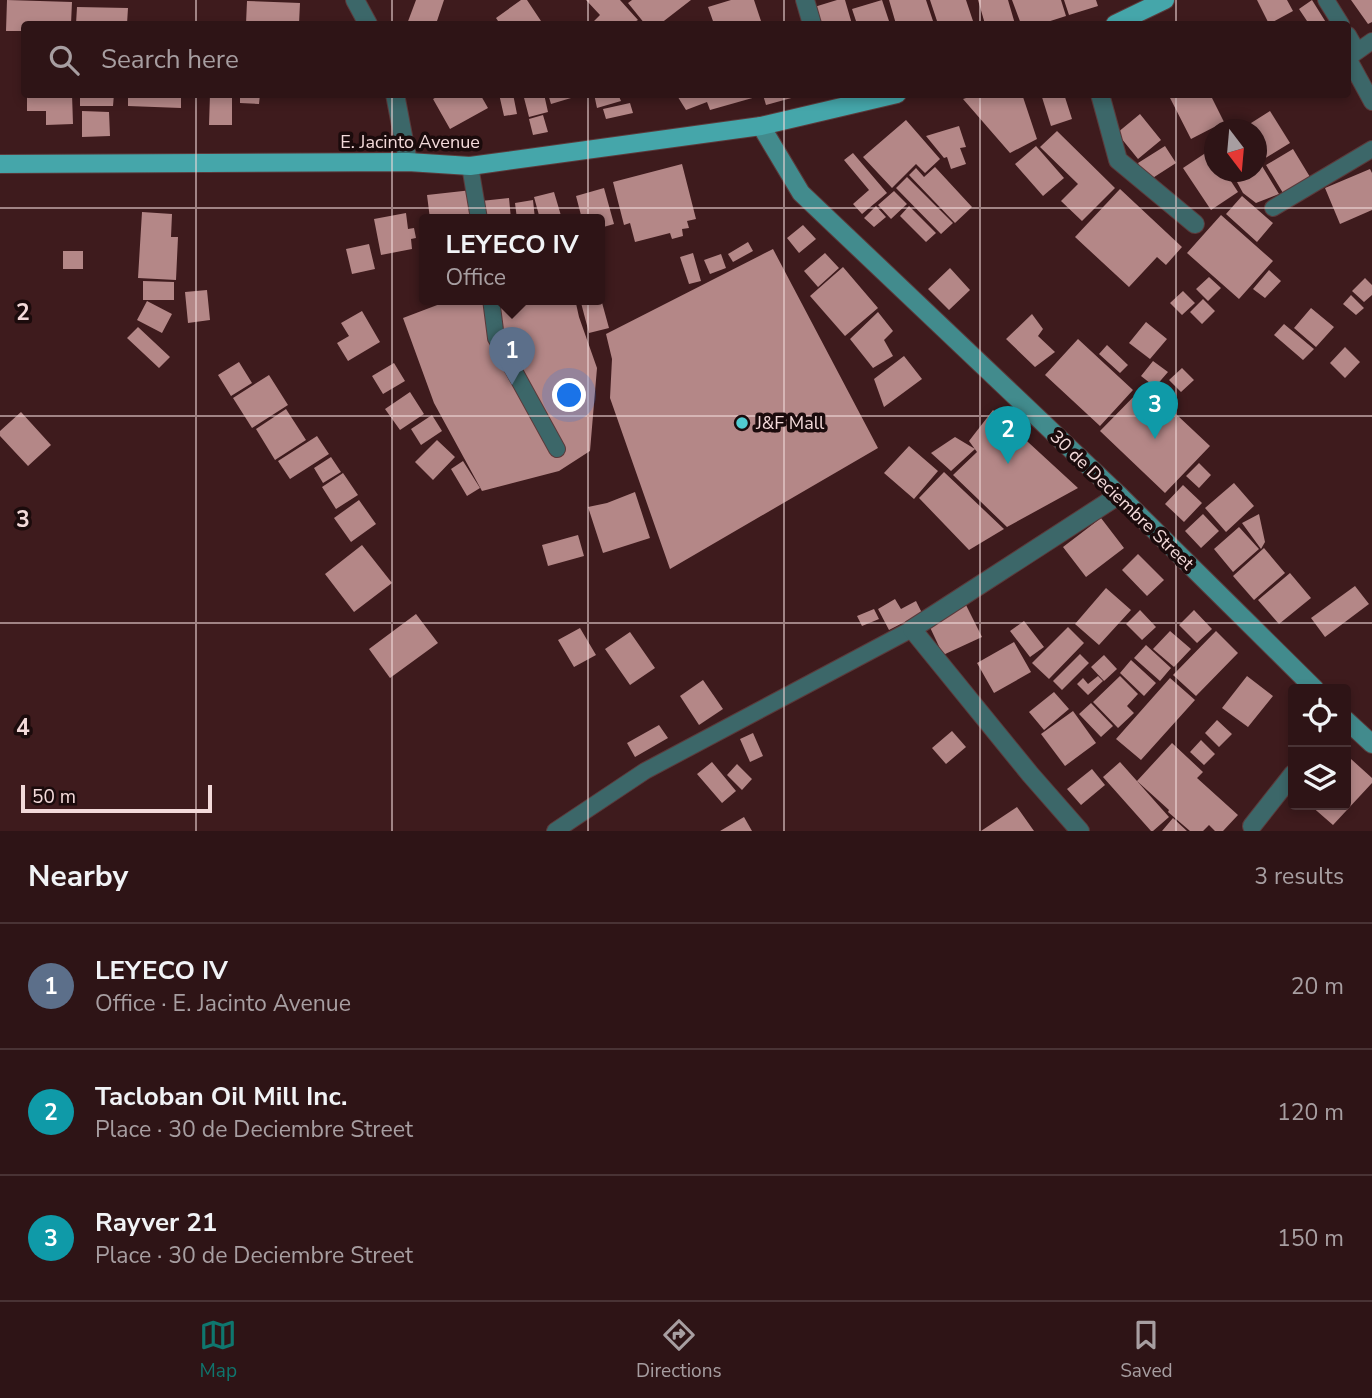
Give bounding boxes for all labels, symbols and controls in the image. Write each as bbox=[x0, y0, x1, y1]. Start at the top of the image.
search box bbox=[21, 21, 1351, 98]
icon: search bbox=[45, 41, 83, 79]
text: Search here bbox=[101, 42, 239, 77]
north arrow bbox=[1204, 119, 1267, 182]
street label: E. Jacinto Avenue bbox=[340, 130, 480, 154]
popup bbox=[419, 214, 605, 305]
text: LEYECO IV bbox=[446, 227, 578, 262]
text: Office bbox=[446, 262, 506, 293]
text: 2 bbox=[16, 297, 30, 328]
pin: 1 bbox=[489, 327, 535, 385]
your location bbox=[552, 378, 586, 412]
pin: 3 bbox=[1132, 381, 1178, 439]
pin: 2 bbox=[985, 406, 1031, 464]
place label: J&F Mall bbox=[755, 411, 825, 435]
marker: J&F Mall bbox=[734, 415, 750, 431]
street label: 30 de Deciembre Street bbox=[1045, 425, 1200, 576]
text: 3 bbox=[16, 504, 30, 535]
map controls bbox=[1288, 684, 1351, 810]
button: locate bbox=[1288, 684, 1351, 747]
text: 4 bbox=[16, 712, 30, 743]
button: layers bbox=[1288, 747, 1351, 810]
scale bar bbox=[21, 782, 212, 814]
text: 50 m bbox=[32, 784, 76, 810]
text: Nearby bbox=[28, 856, 128, 897]
text: 3 results bbox=[1254, 861, 1344, 892]
text: LEYECO IV bbox=[95, 953, 228, 988]
text: 1 bbox=[44, 971, 58, 1002]
text: 20 m bbox=[1291, 971, 1344, 1002]
text: Office · E. Jacinto Avenue bbox=[95, 988, 351, 1019]
text: Tacloban Oil Mill Inc. bbox=[95, 1079, 347, 1114]
text: 2 bbox=[44, 1097, 58, 1128]
text: 120 m bbox=[1277, 1097, 1344, 1128]
text: Place · 30 de Deciembre Street bbox=[95, 1114, 413, 1145]
text: Rayver 21 bbox=[95, 1205, 217, 1240]
text: 3 bbox=[44, 1223, 58, 1254]
text: 150 m bbox=[1277, 1223, 1344, 1254]
text: Place · 30 de Deciembre Street bbox=[95, 1240, 413, 1271]
tab: Map bbox=[199, 1316, 237, 1384]
tab: Directions bbox=[636, 1316, 722, 1384]
tab: Saved bbox=[1120, 1316, 1173, 1384]

